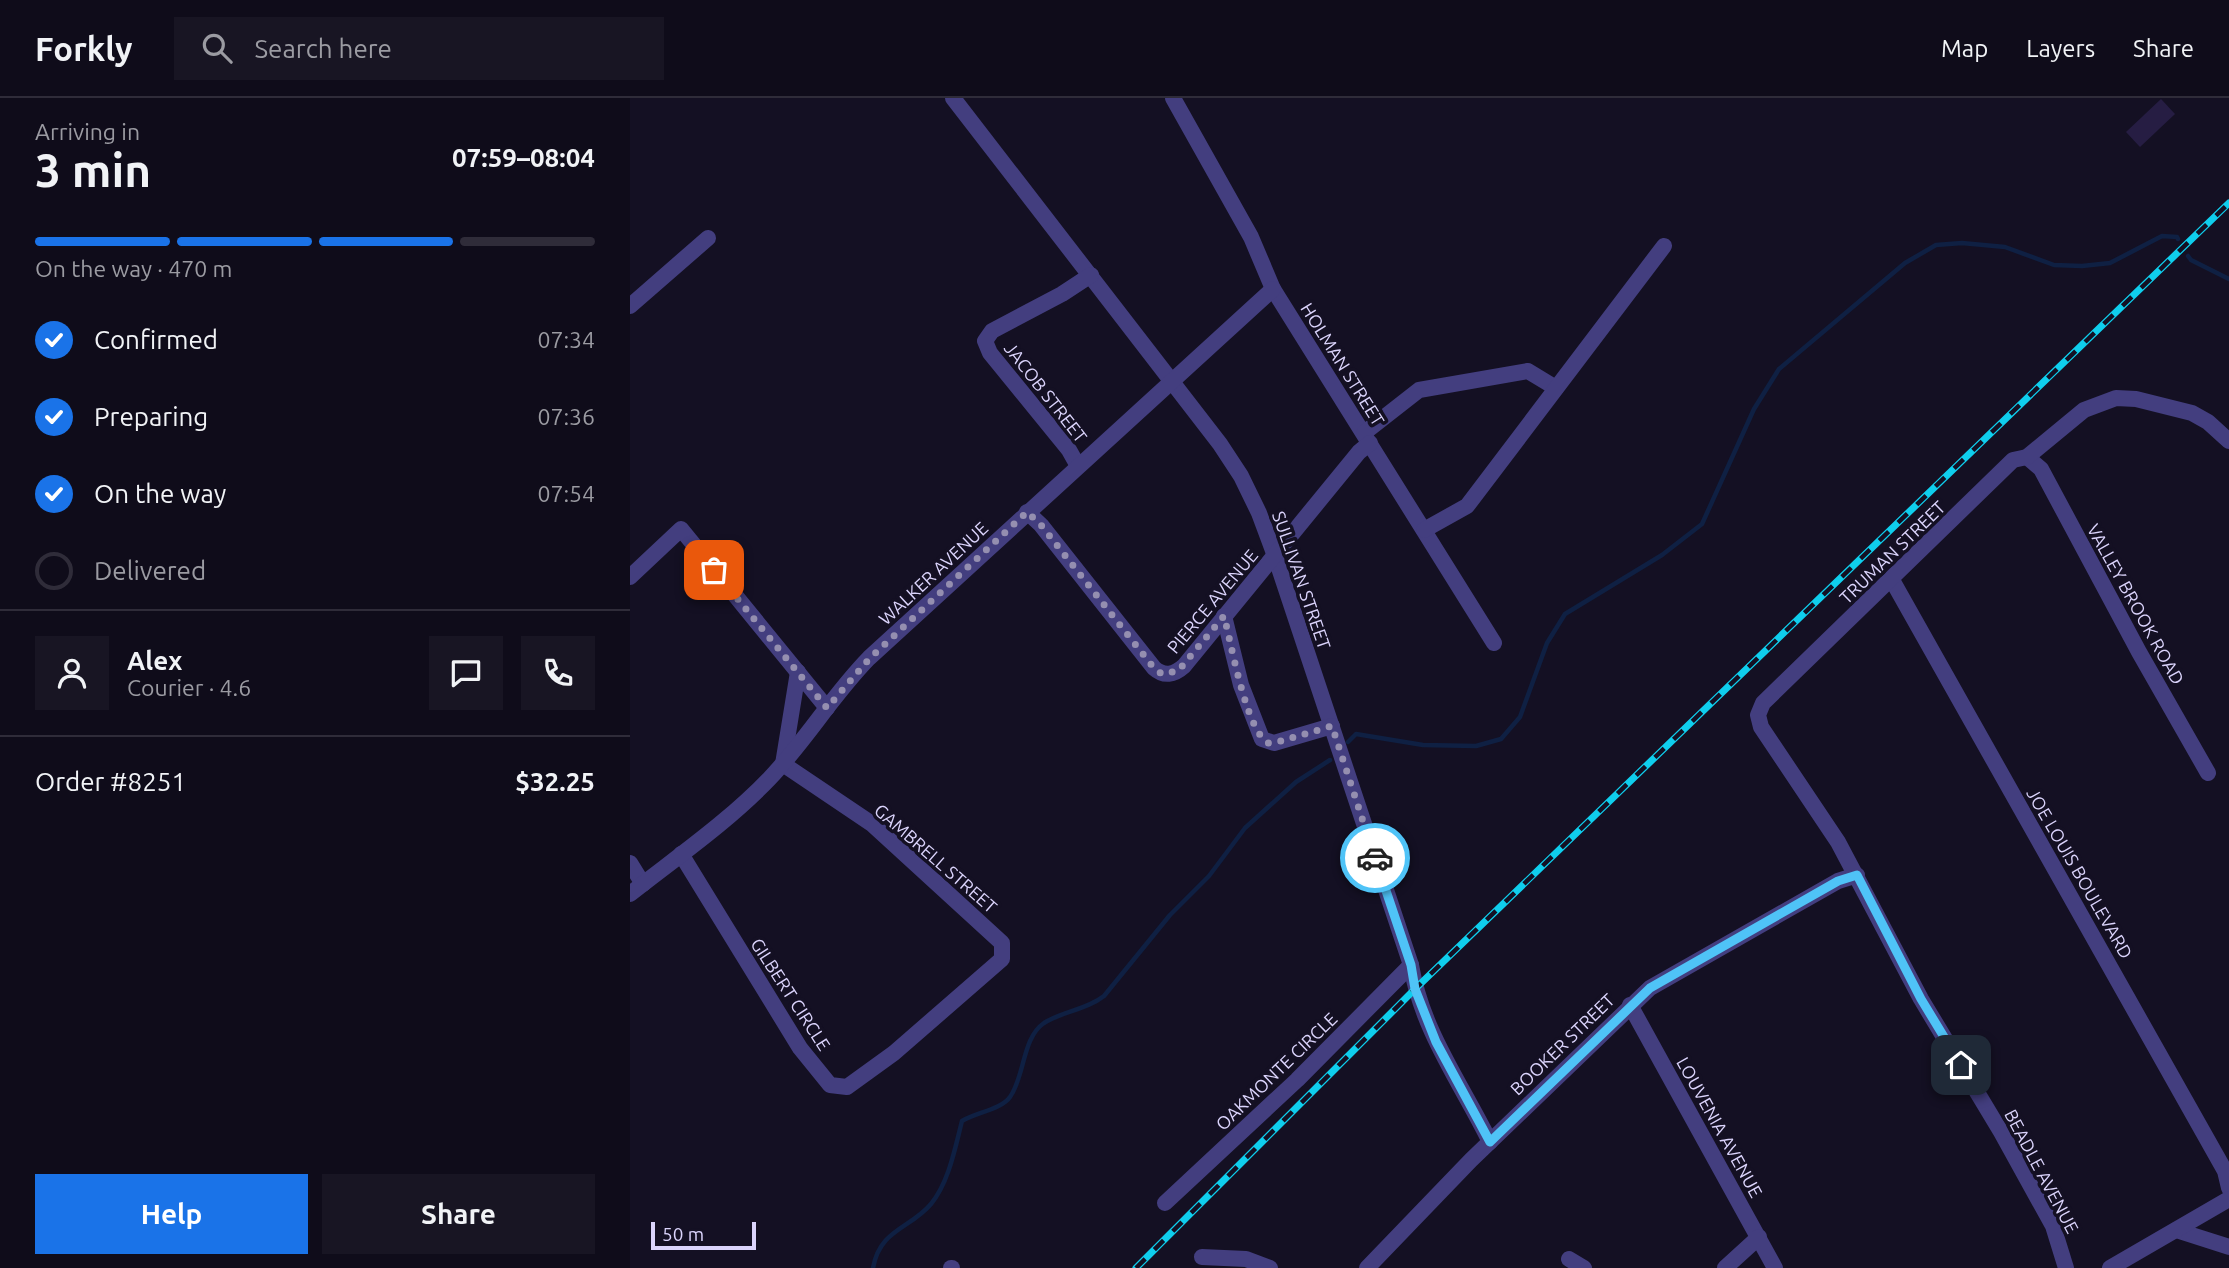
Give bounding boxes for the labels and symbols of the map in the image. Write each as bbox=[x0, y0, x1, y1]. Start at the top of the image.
street label: HOLMAN STREET bbox=[1297, 299, 1389, 429]
street label: JACOB STREET bbox=[1001, 338, 1091, 446]
street label: TRUMAN STREET bbox=[1835, 497, 1949, 607]
street label: SULLIVAN STREET bbox=[1269, 508, 1335, 652]
street label: WALKER AVENUE bbox=[875, 518, 991, 628]
street label: VALLEY BROOK ROAD bbox=[2084, 520, 2188, 688]
pin bbox=[684, 540, 744, 600]
street label: PIERCE AVENUE bbox=[1163, 545, 1261, 657]
street label: JOE LOUIS BOULEVARD bbox=[2023, 784, 2137, 962]
street label: GAMBRELL STREET bbox=[871, 800, 1001, 916]
courier bbox=[1340, 823, 1410, 893]
street label: GILBERT CIRCLE bbox=[747, 934, 835, 1054]
street label: BOOKER STREET bbox=[1506, 989, 1618, 1099]
street label: OAKMONTE CIRCLE bbox=[1211, 1008, 1341, 1134]
pin bbox=[1931, 1035, 1991, 1095]
street label: LOUVENIA AVENUE bbox=[1673, 1053, 1767, 1201]
street label: BEADLE AVENUE bbox=[2001, 1106, 2083, 1236]
scale bar bbox=[651, 1219, 756, 1251]

